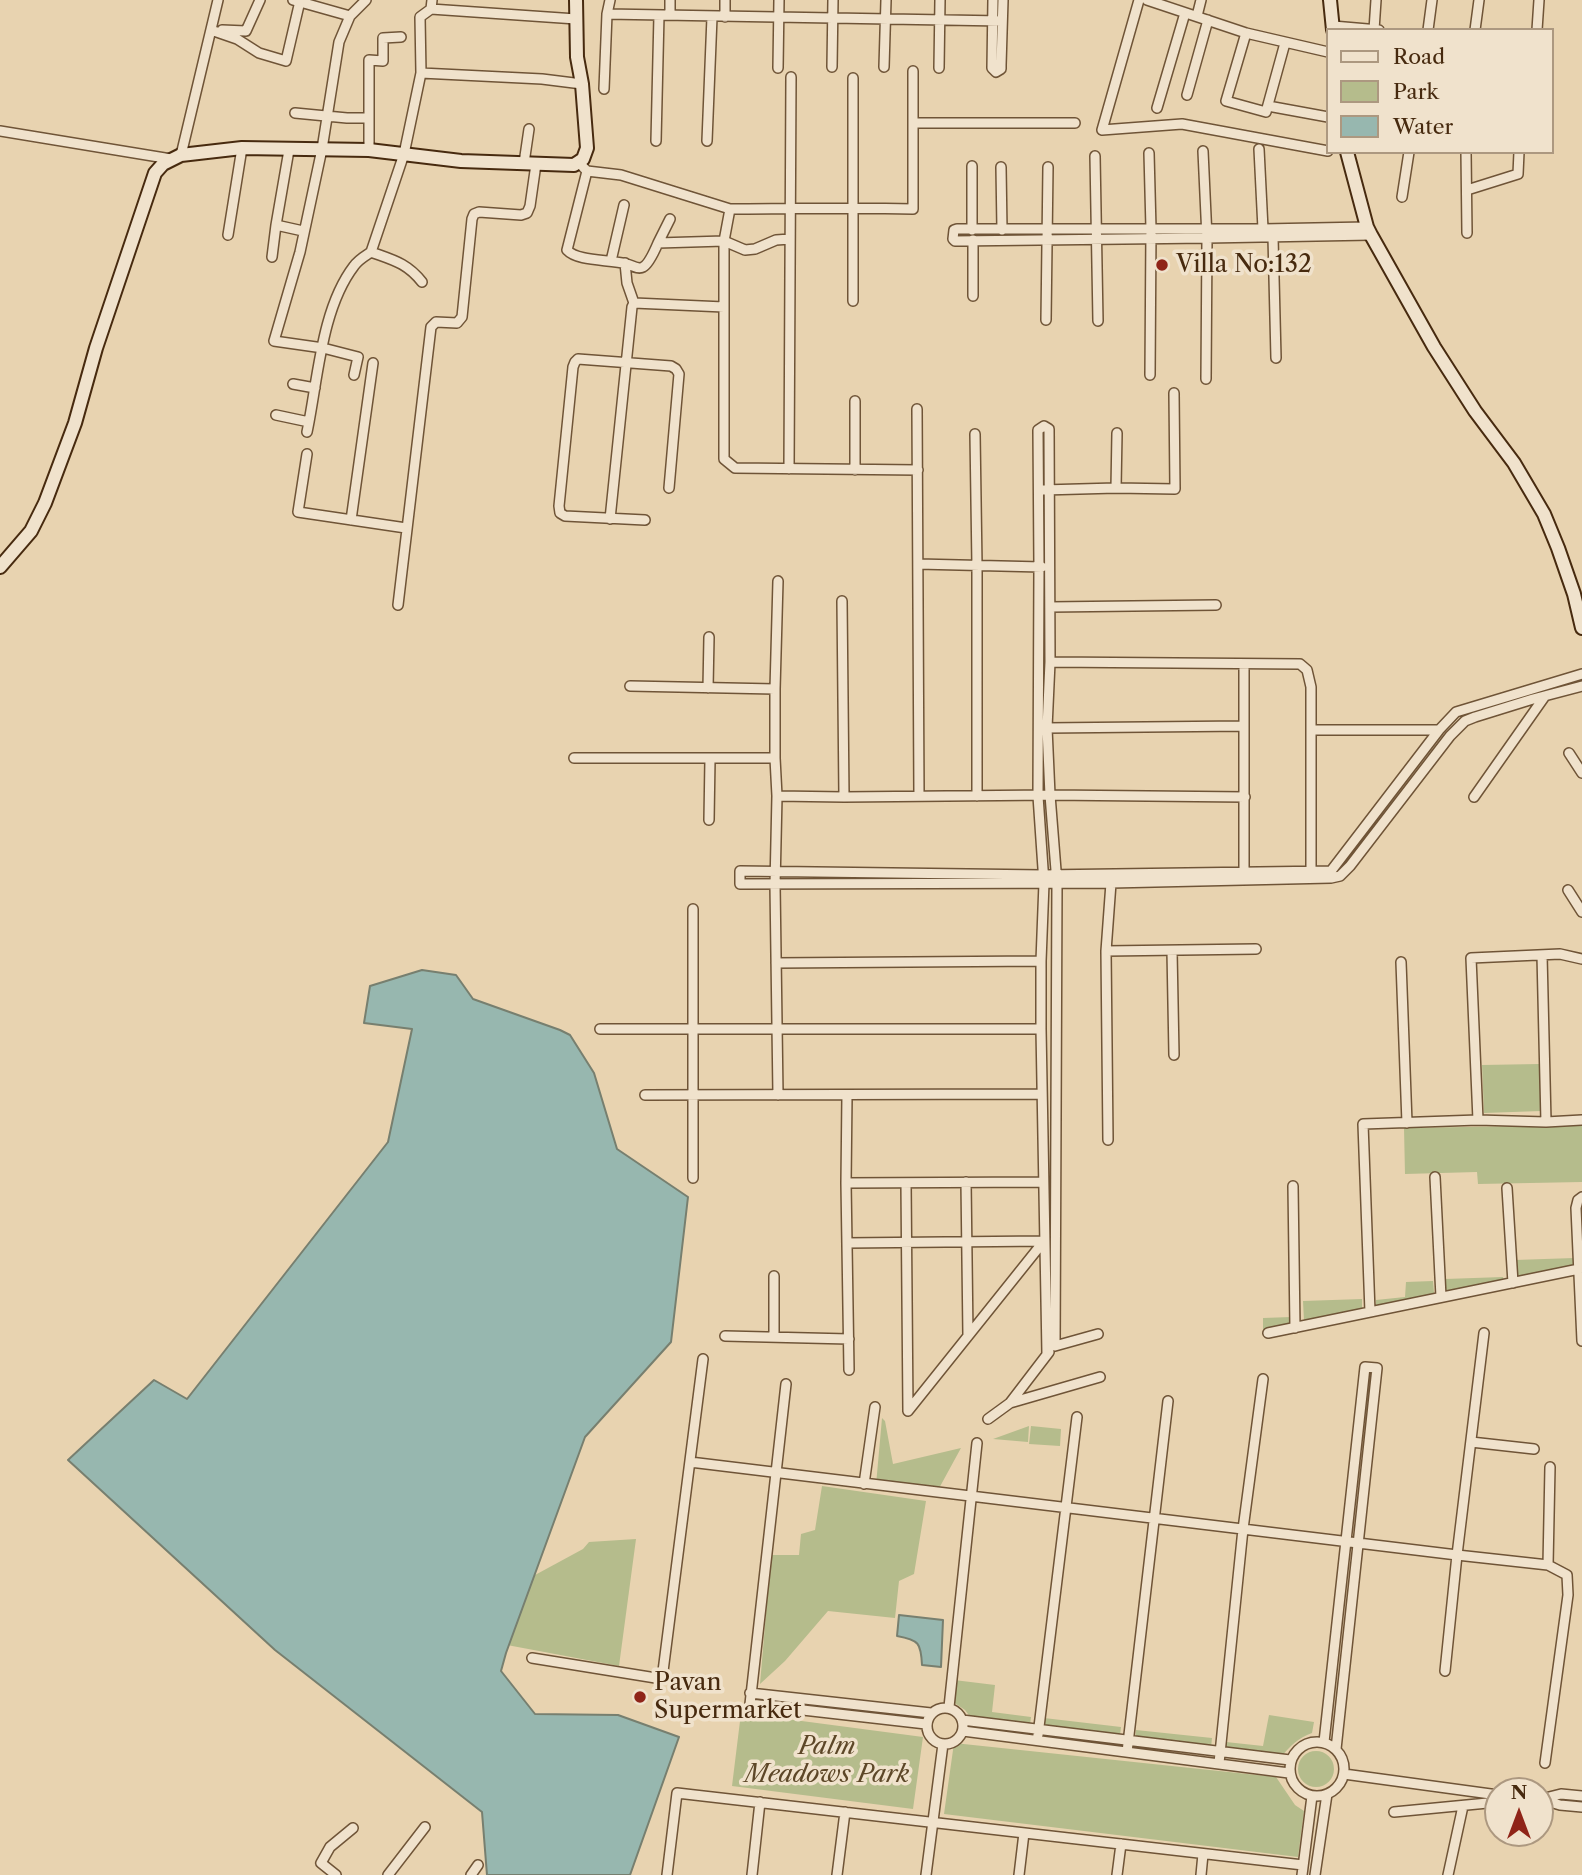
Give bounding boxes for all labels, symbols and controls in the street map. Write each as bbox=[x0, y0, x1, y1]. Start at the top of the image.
legend bbox=[1326, 28, 1554, 154]
text: Road bbox=[1393, 44, 1445, 69]
text: Park bbox=[1393, 79, 1439, 104]
text: Water bbox=[1393, 114, 1453, 139]
place label: Villa No:132 bbox=[1176, 251, 1312, 279]
marker: Villa No:132 bbox=[1154, 257, 1170, 273]
place label: Pavan Supermarket bbox=[654, 1669, 801, 1725]
marker: Pavan Supermarket bbox=[632, 1689, 648, 1705]
park label: Palm Meadows Park bbox=[745, 1733, 909, 1789]
north arrow bbox=[1484, 1777, 1554, 1847]
text: N bbox=[1511, 1781, 1527, 1804]

